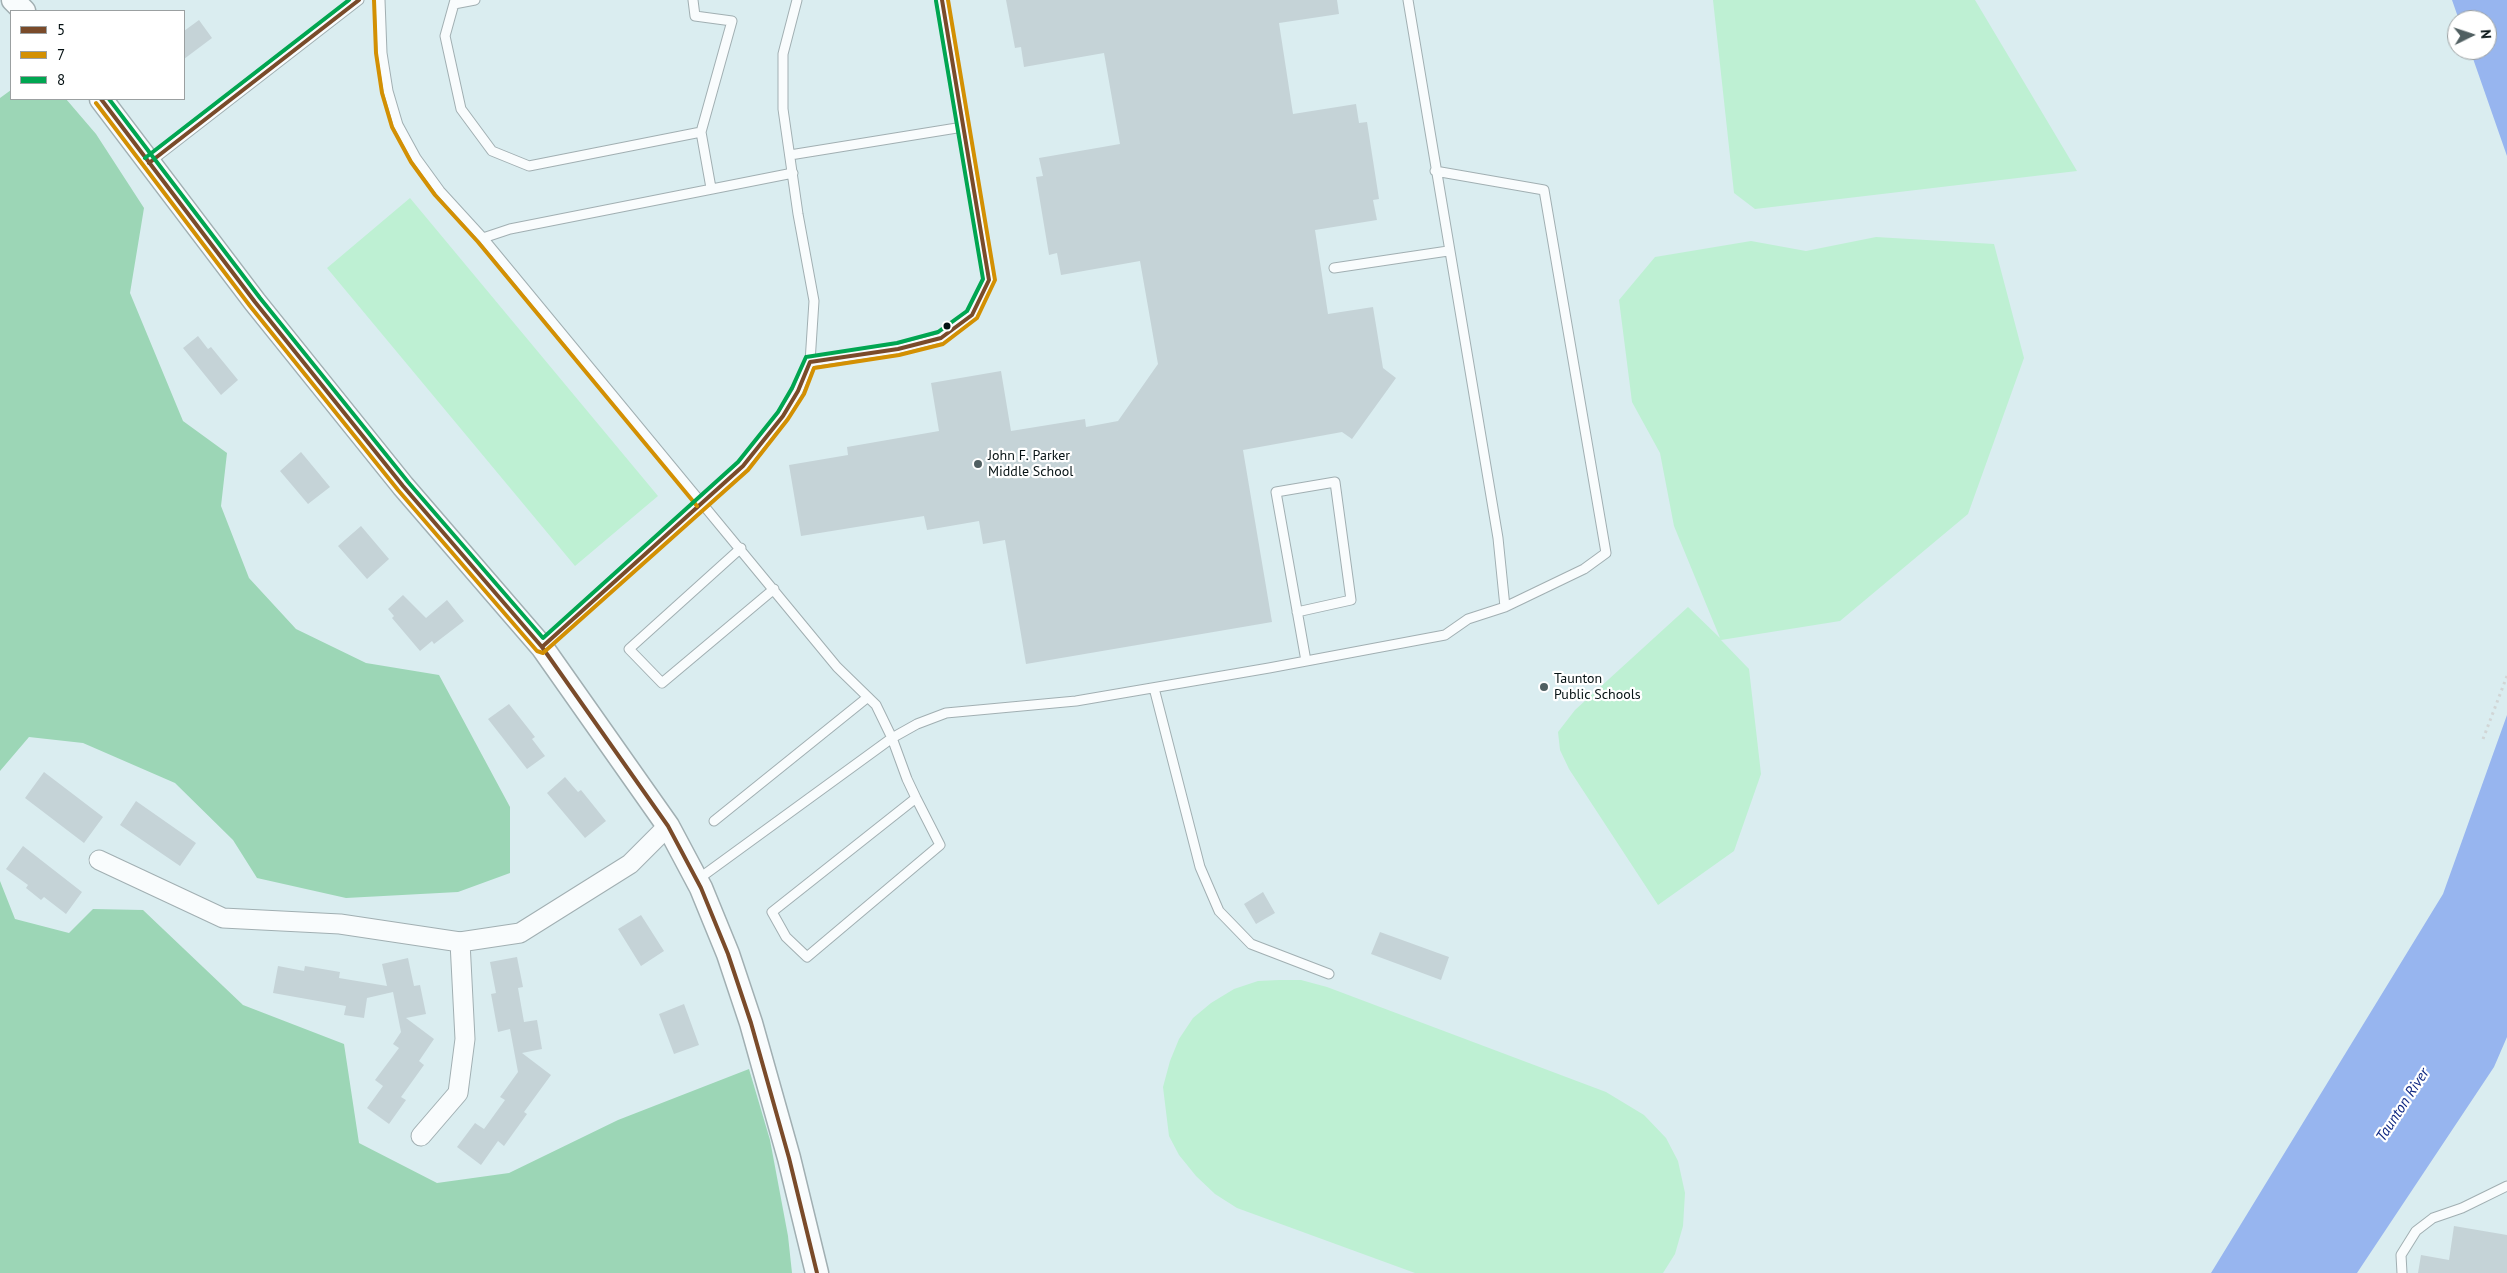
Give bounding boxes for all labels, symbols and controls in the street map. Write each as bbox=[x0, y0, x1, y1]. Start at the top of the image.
legend bbox=[10, 10, 185, 100]
north arrow bbox=[2447, 10, 2497, 60]
text: 5 bbox=[57, 20, 65, 39]
text: N bbox=[2477, 29, 2495, 39]
text: 7 bbox=[57, 45, 65, 64]
text: 8 bbox=[57, 70, 65, 89]
unlabelled marker bbox=[942, 321, 952, 331]
place label: John F. Parker Middle School bbox=[988, 448, 1073, 481]
marker: John F. Parker Middle School bbox=[972, 458, 984, 470]
place label: Taunton Public Schools bbox=[1554, 671, 1641, 704]
marker: Taunton Public Schools bbox=[1538, 681, 1550, 693]
water label: Taunton River bbox=[2373, 1065, 2433, 1145]

